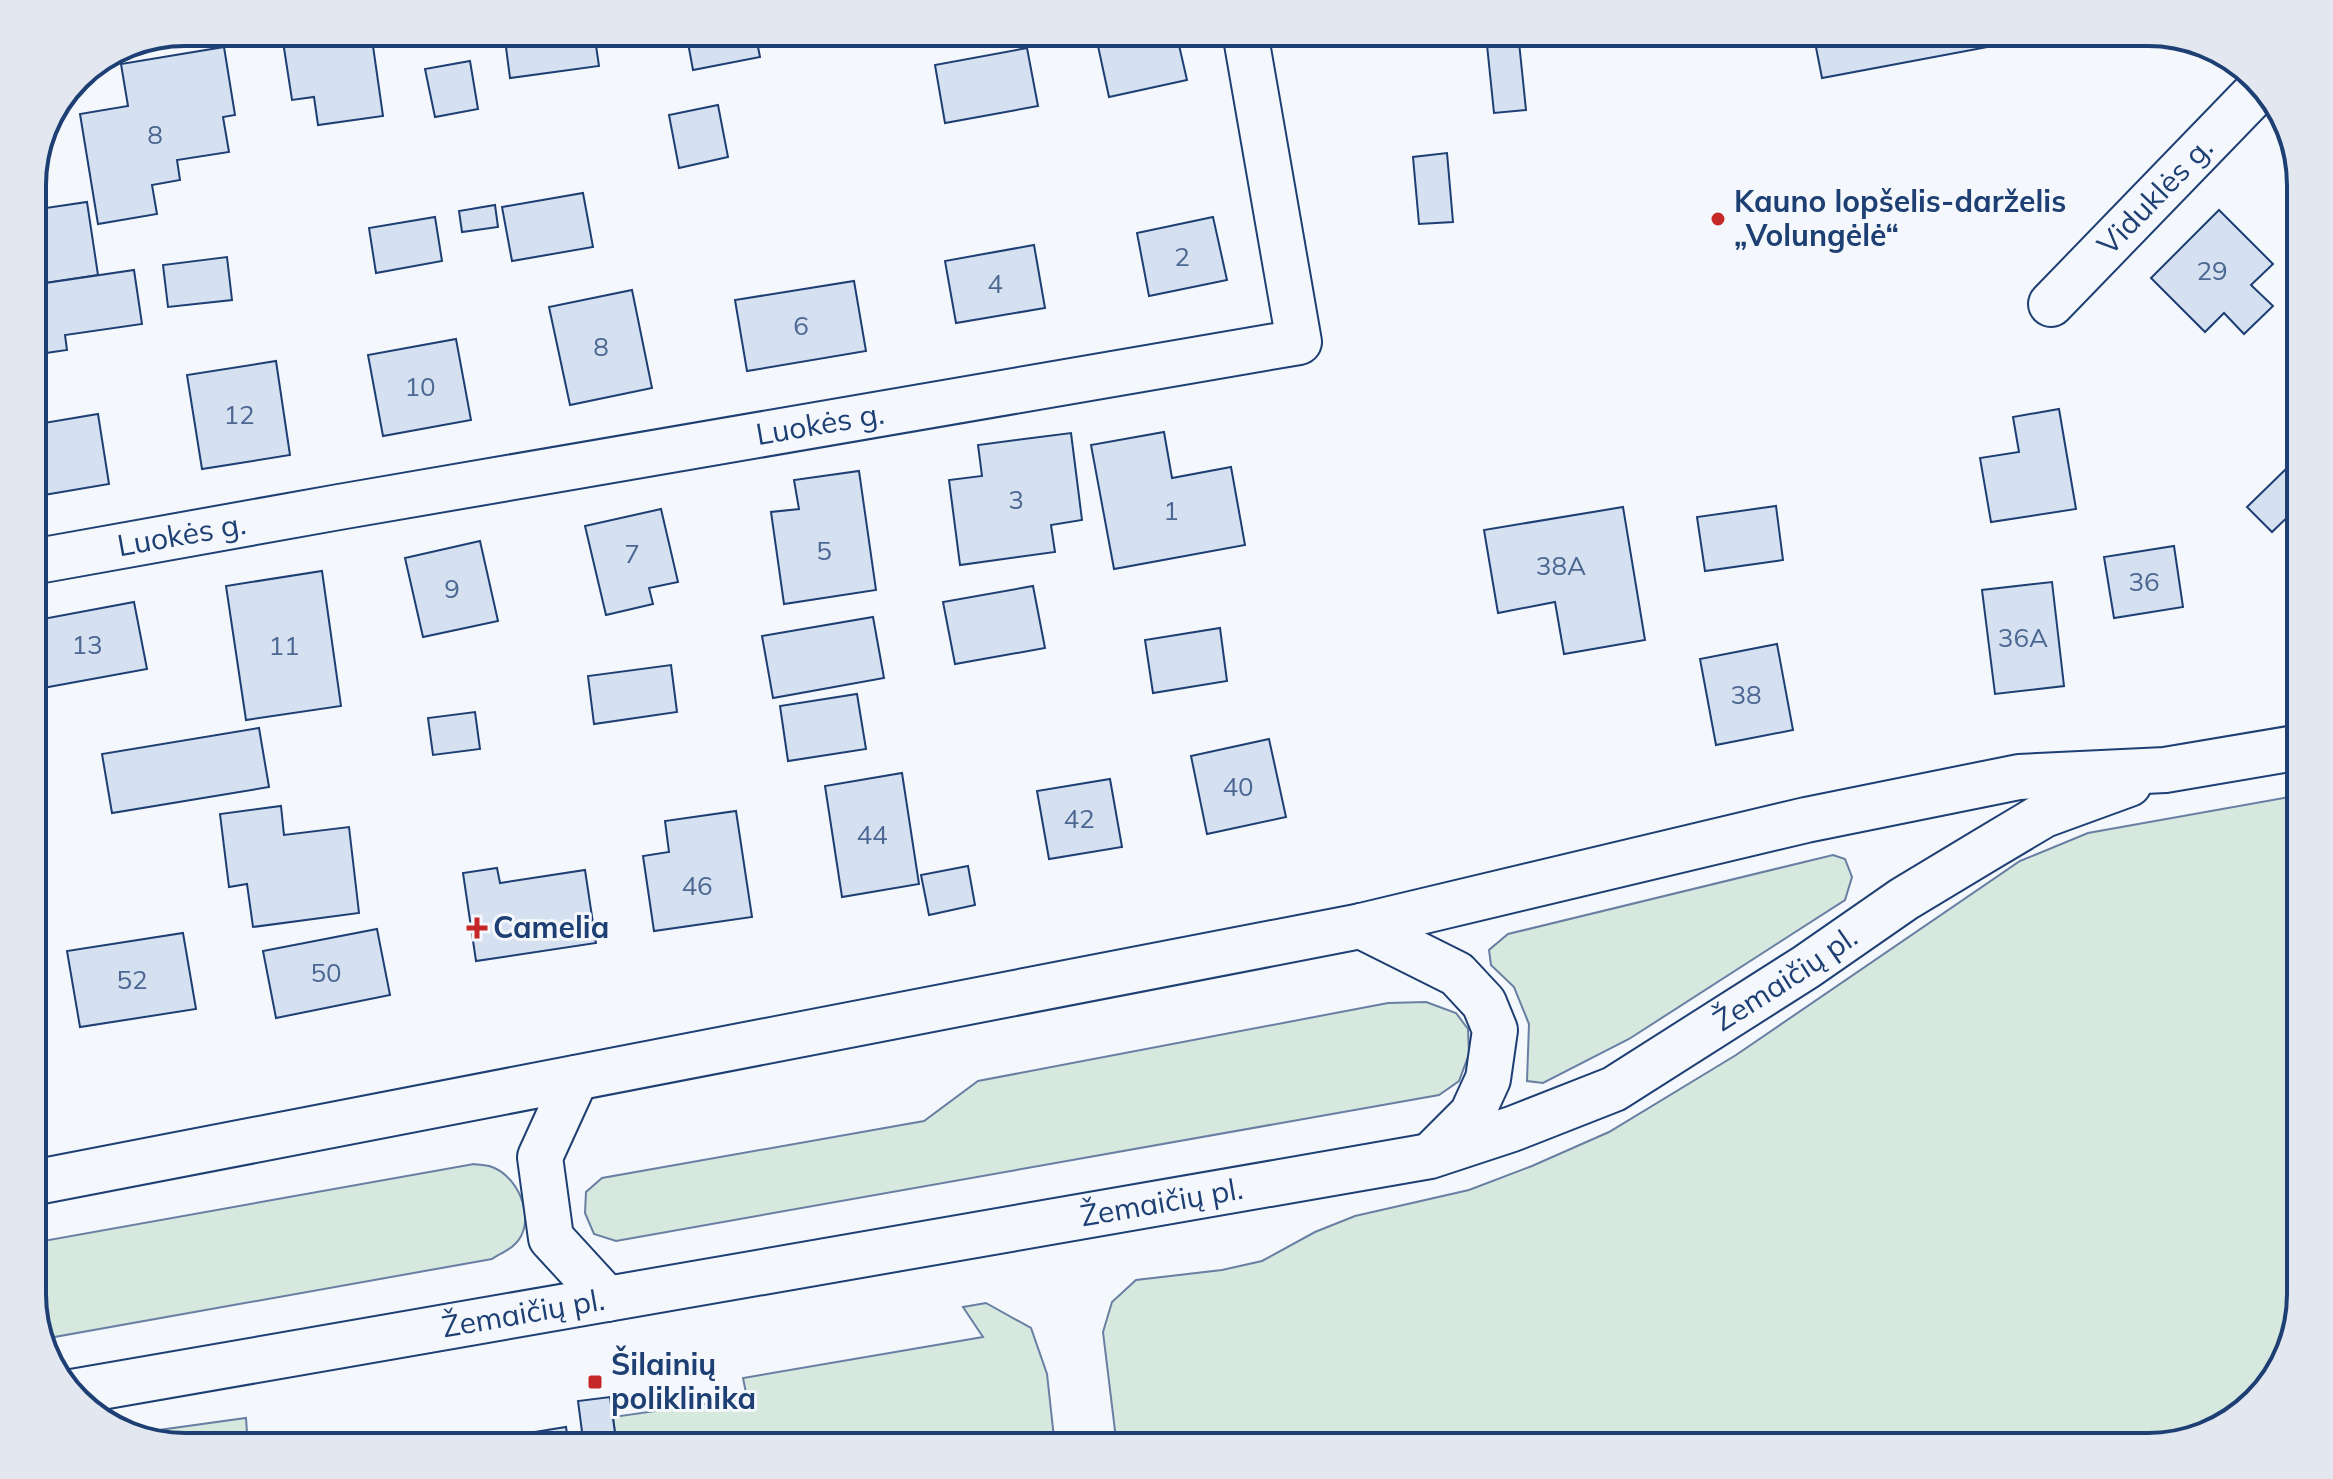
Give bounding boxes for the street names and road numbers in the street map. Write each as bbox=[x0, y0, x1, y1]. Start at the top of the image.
street label: Viduklės g. bbox=[2089, 128, 2220, 263]
street label: Luokės g. bbox=[753, 394, 887, 453]
street label: Luokės g. bbox=[114, 504, 249, 564]
street label: Žemaičių pl. bbox=[1706, 917, 1864, 1039]
street label: Žemaičių pl. bbox=[1077, 1169, 1246, 1234]
street label: Žemaičių pl. bbox=[439, 1280, 607, 1345]

